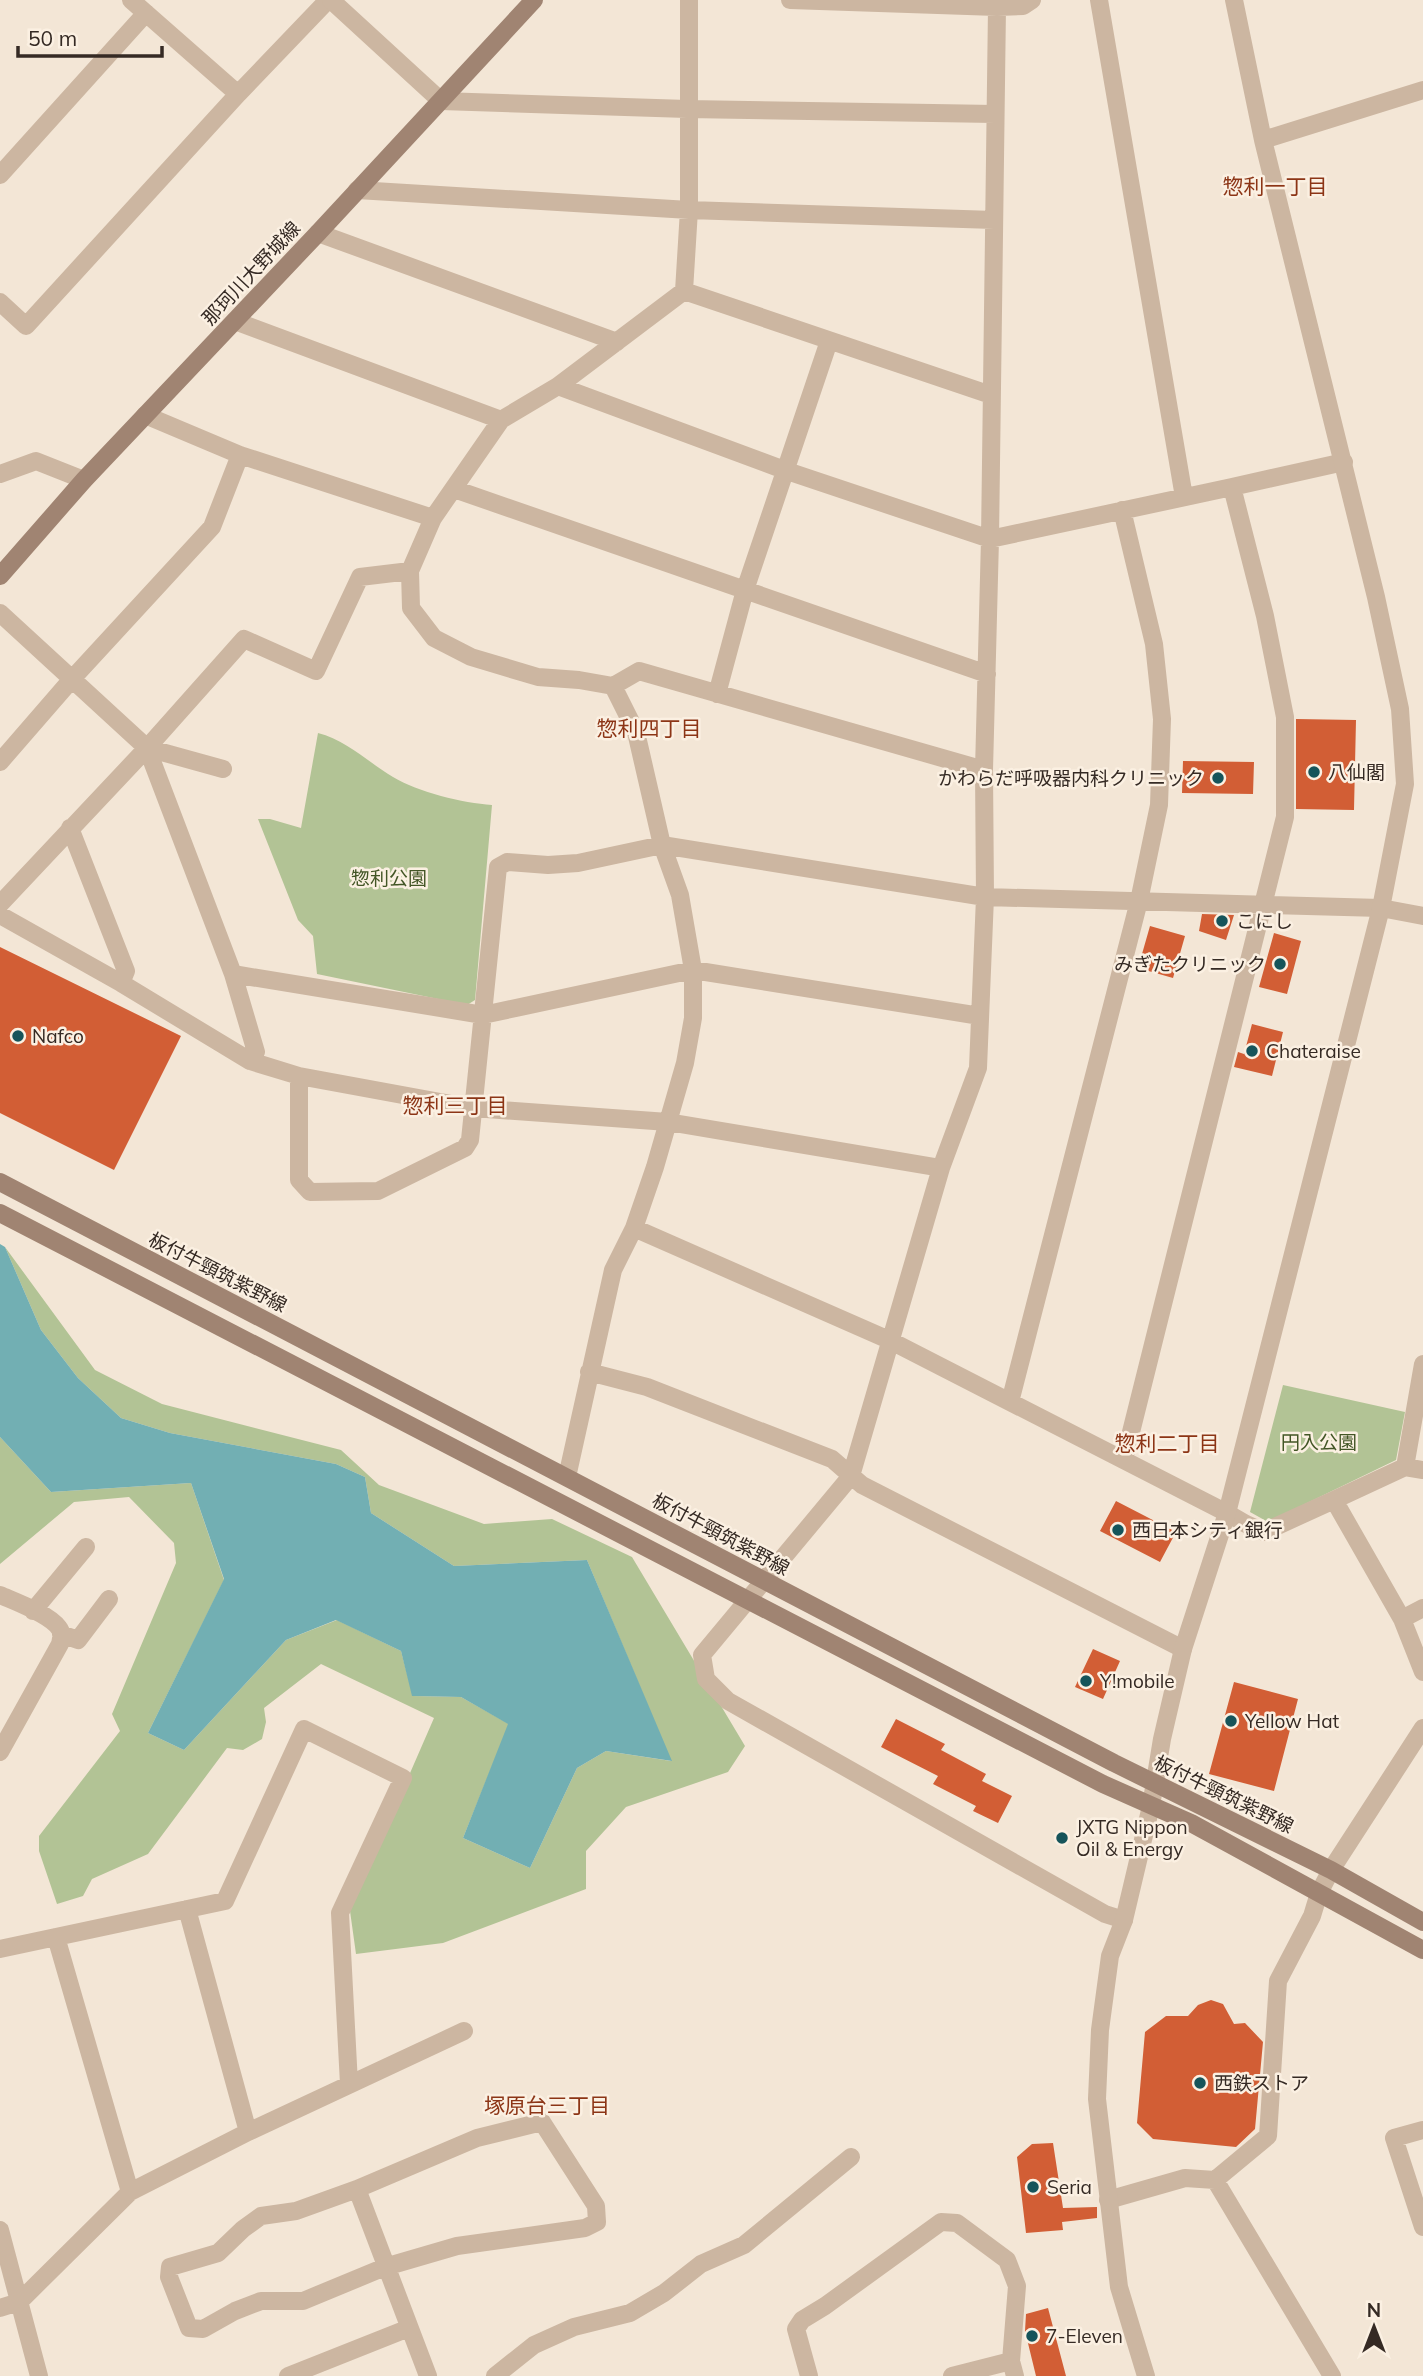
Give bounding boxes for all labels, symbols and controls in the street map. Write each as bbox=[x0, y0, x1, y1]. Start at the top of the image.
scale bar bbox=[18, 14, 161, 58]
text: 50 m bbox=[28, 25, 77, 51]
district label: 惣利一丁目 bbox=[1223, 173, 1328, 199]
street label: 那珂川大野城線 bbox=[197, 216, 305, 330]
district label: 惣利四丁目 bbox=[597, 715, 702, 741]
place label: 八仙閣 bbox=[1328, 760, 1385, 784]
marker: 八仙閣 bbox=[1306, 764, 1322, 780]
place label: かわらだ呼吸器内科クリニック bbox=[938, 766, 1204, 790]
marker: かわらだ呼吸器内科クリニック bbox=[1210, 770, 1226, 786]
park label: 惣利公園 bbox=[351, 866, 427, 890]
place label: こにし bbox=[1236, 909, 1293, 933]
marker: こにし bbox=[1214, 913, 1230, 929]
place label: みぎたクリニック bbox=[1114, 952, 1266, 976]
marker: みぎたクリニック bbox=[1272, 956, 1288, 972]
place label: Nafco bbox=[32, 1024, 84, 1048]
marker: Nafco bbox=[10, 1028, 26, 1044]
place label: Chateraise bbox=[1266, 1039, 1361, 1063]
marker: Chateraise bbox=[1244, 1043, 1260, 1059]
district label: 惣利三丁目 bbox=[403, 1092, 508, 1118]
street label: 板付牛頸筑紫野線 bbox=[145, 1227, 291, 1317]
district label: 惣利二丁目 bbox=[1115, 1430, 1220, 1456]
park label: 円入公園 bbox=[1281, 1430, 1357, 1454]
street label: 板付牛頸筑紫野線 bbox=[648, 1488, 794, 1580]
place label: 西日本シティ銀行 bbox=[1132, 1518, 1283, 1542]
marker: 西日本シティ銀行 bbox=[1110, 1522, 1126, 1538]
place label: Y!mobile bbox=[1099, 1669, 1175, 1693]
marker: Y!mobile bbox=[1078, 1673, 1094, 1689]
place label: Yellow Hat bbox=[1244, 1709, 1340, 1733]
marker: Yellow Hat bbox=[1223, 1713, 1239, 1729]
street label: 板付牛頸筑紫野線 bbox=[1150, 1750, 1298, 1838]
place label: JXTG Nippon Oil & Energy bbox=[1076, 1815, 1188, 1861]
marker: JXTG Nippon Oil & Energy bbox=[1054, 1830, 1070, 1846]
place label: 西鉄ストア bbox=[1214, 2071, 1309, 2095]
marker: 西鉄ストア bbox=[1192, 2075, 1208, 2091]
district label: 塚原台三丁目 bbox=[484, 2092, 610, 2118]
place label: Seria bbox=[1047, 2175, 1092, 2199]
marker: Seria bbox=[1025, 2179, 1041, 2195]
north arrow bbox=[1339, 2292, 1409, 2362]
text: N bbox=[1367, 2298, 1381, 2322]
place label: 7-Eleven bbox=[1046, 2324, 1123, 2348]
marker: 7-Eleven bbox=[1024, 2328, 1040, 2344]

